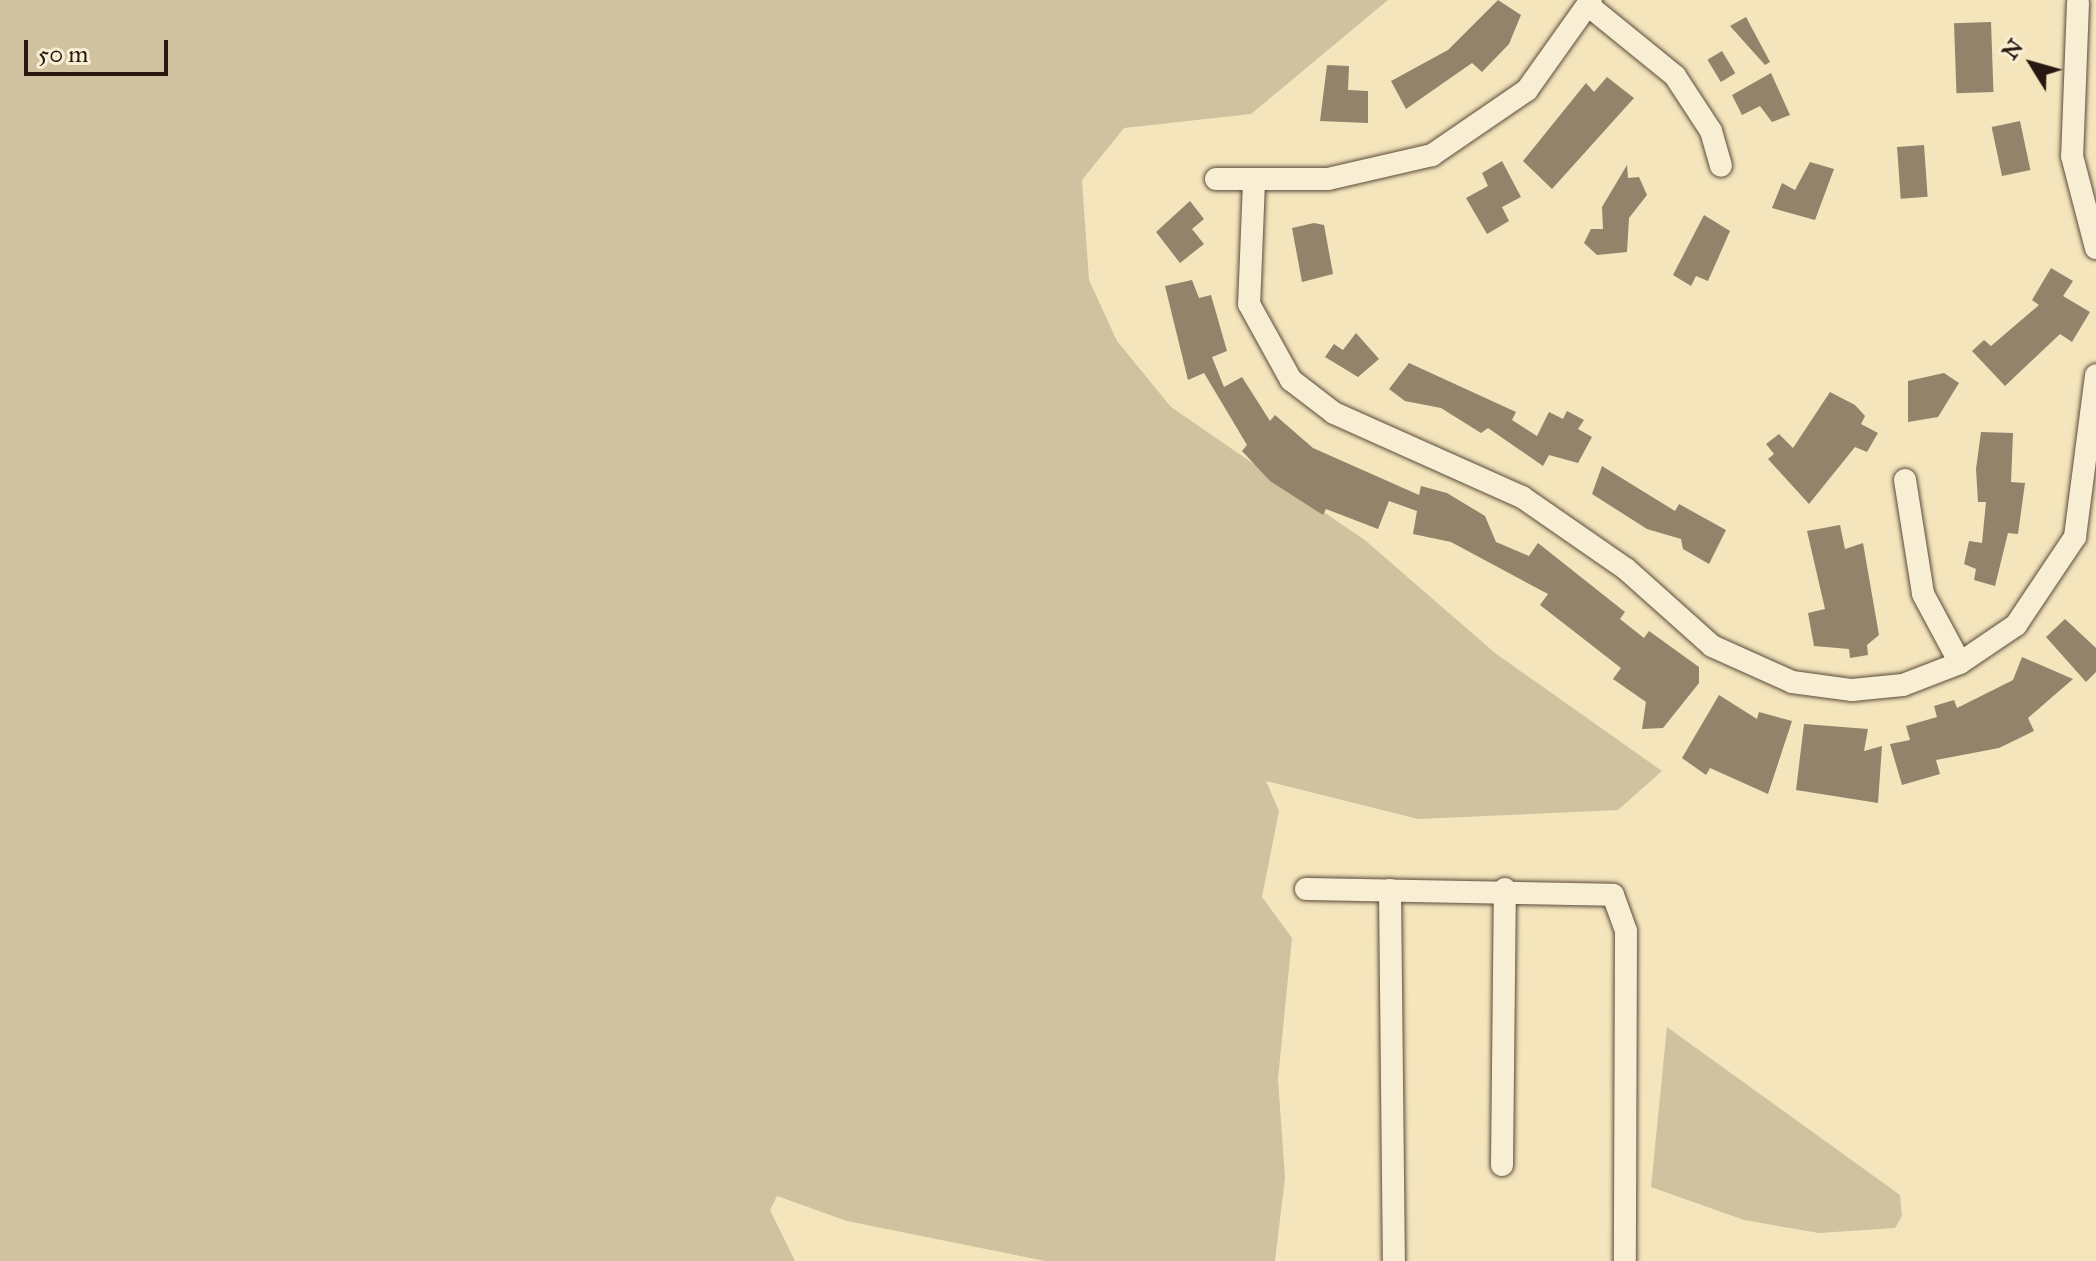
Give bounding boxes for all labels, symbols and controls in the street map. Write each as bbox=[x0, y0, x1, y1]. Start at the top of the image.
scale bar bbox=[28, 24, 172, 74]
north arrow bbox=[1992, 24, 2072, 104]
text: N bbox=[1996, 34, 2029, 65]
text: 50 m bbox=[38, 39, 88, 69]

